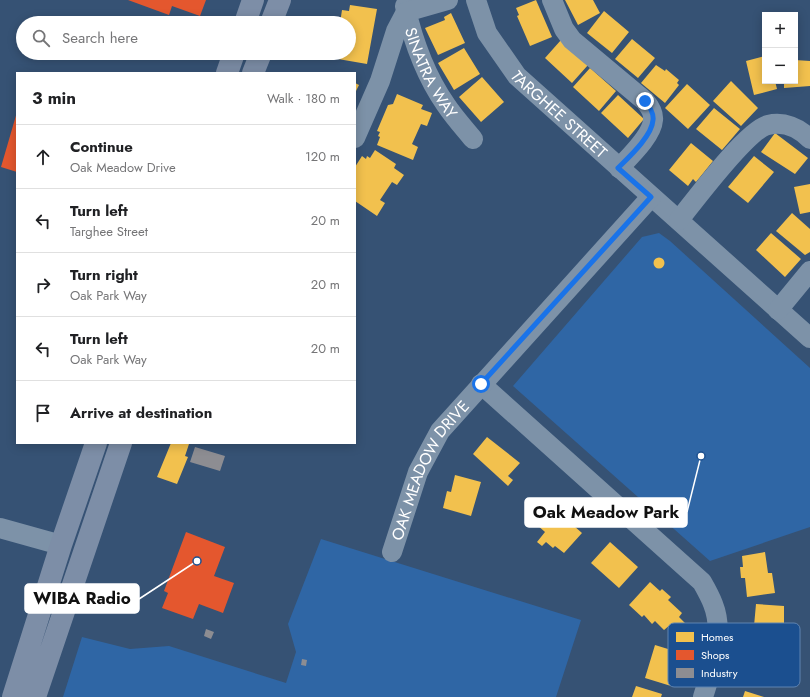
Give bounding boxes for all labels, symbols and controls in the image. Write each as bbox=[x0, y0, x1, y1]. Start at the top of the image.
map controls bbox=[762, 12, 798, 84]
button: + bbox=[762, 12, 798, 48]
search box bbox=[16, 16, 356, 60]
street label: SINATRA WAY bbox=[399, 25, 463, 123]
icon: search bbox=[30, 27, 52, 49]
text: Search here bbox=[62, 27, 138, 49]
button: − bbox=[762, 48, 798, 84]
street label: TARGHEE STREET bbox=[505, 66, 613, 164]
text: 3 min bbox=[32, 86, 76, 110]
text: Walk · 180 m bbox=[267, 89, 340, 108]
route end bbox=[636, 92, 654, 110]
text: Continue bbox=[70, 136, 133, 158]
icon: ahead bbox=[32, 146, 54, 168]
text: 120 m bbox=[305, 147, 340, 166]
text: Oak Meadow Drive bbox=[70, 158, 176, 177]
text: Turn left bbox=[70, 200, 128, 222]
icon: left bbox=[32, 210, 54, 232]
text: 20 m bbox=[311, 211, 340, 230]
text: Targhee Street bbox=[70, 222, 148, 241]
text: Turn right bbox=[70, 264, 138, 286]
icon: right bbox=[32, 274, 54, 296]
text: 20 m bbox=[311, 275, 340, 294]
text: Oak Park Way bbox=[70, 286, 147, 305]
text: Turn left bbox=[70, 328, 128, 350]
icon: left bbox=[32, 338, 54, 360]
text: 20 m bbox=[311, 339, 340, 358]
text: Oak Park Way bbox=[70, 350, 147, 369]
route start bbox=[472, 375, 490, 393]
street label: OAK MEADOW DRIVE bbox=[386, 395, 475, 543]
icon: arrive bbox=[32, 402, 54, 424]
text: Arrive at destination bbox=[70, 402, 212, 424]
callout: Oak Meadow Park bbox=[525, 498, 687, 527]
text: Oak Meadow Park bbox=[533, 500, 679, 524]
callout: WIBA Radio bbox=[25, 584, 139, 613]
text: WIBA Radio bbox=[33, 586, 131, 610]
legend bbox=[668, 623, 800, 687]
text: Homes bbox=[701, 629, 734, 645]
text: Shops bbox=[701, 647, 730, 663]
text: Industry bbox=[701, 665, 738, 681]

